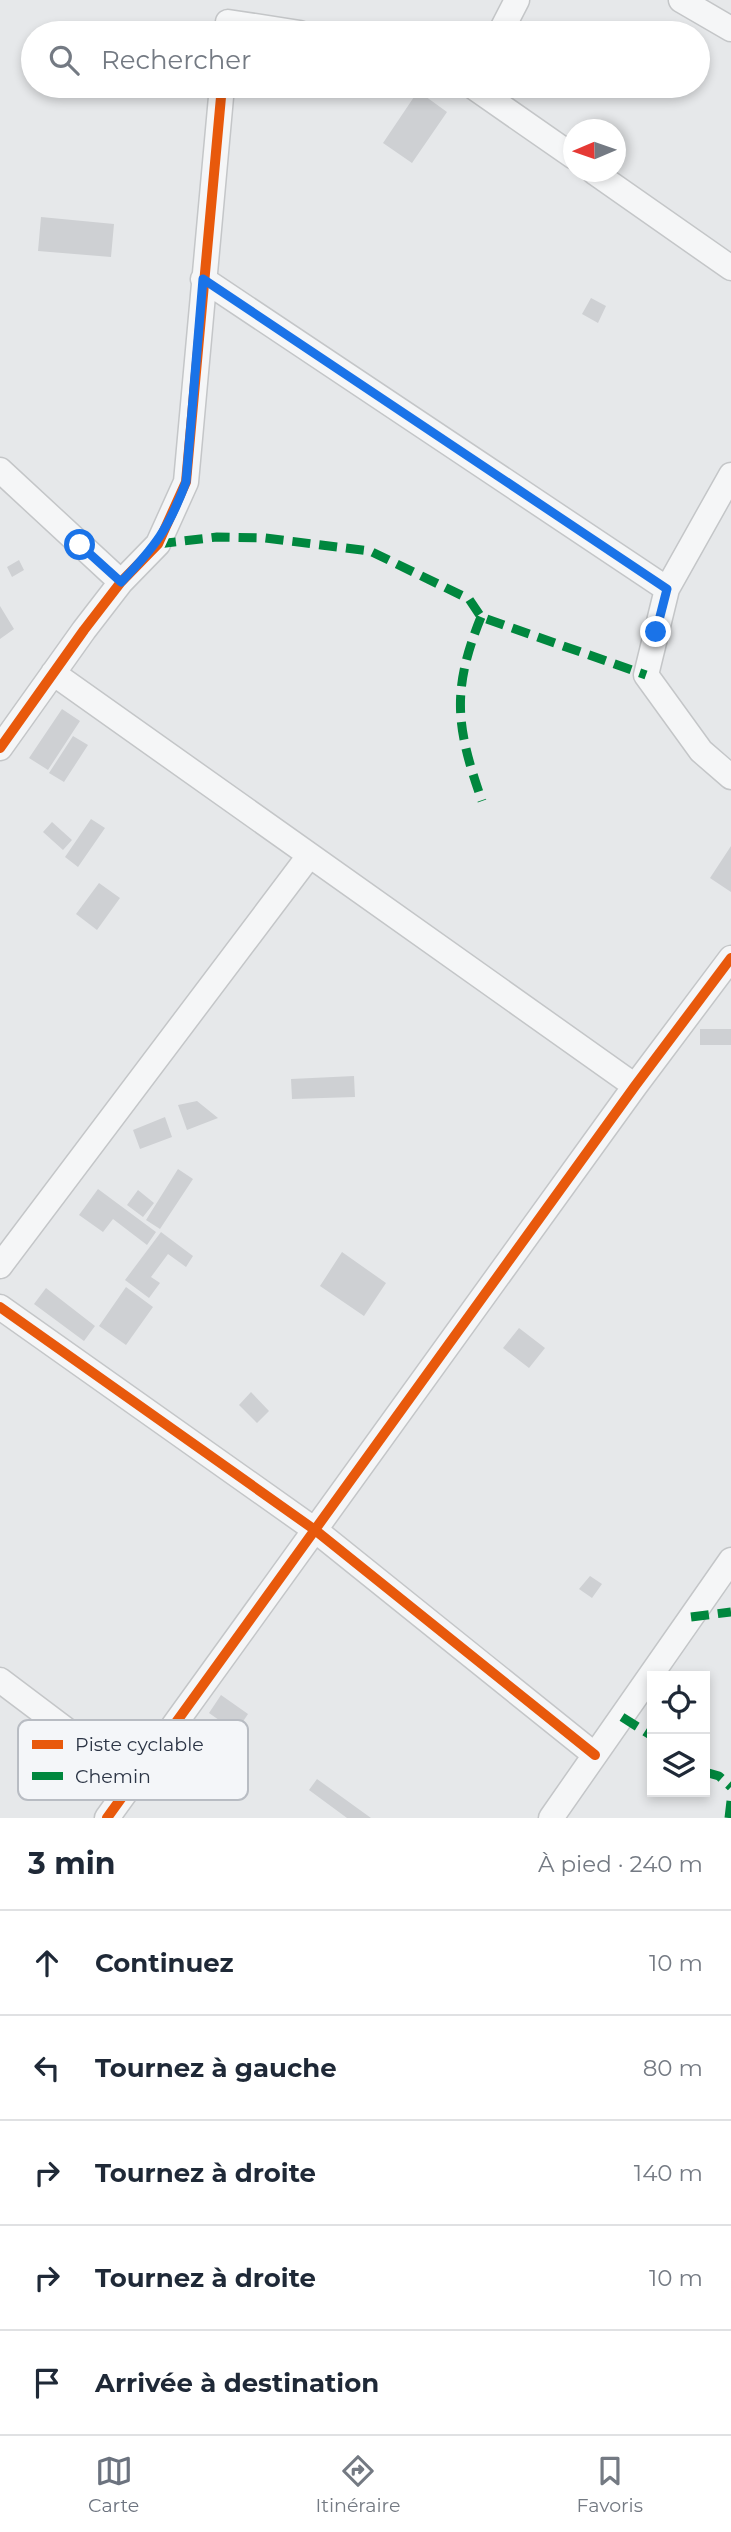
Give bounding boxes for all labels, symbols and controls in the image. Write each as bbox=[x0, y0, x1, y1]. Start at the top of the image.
search box bbox=[21, 21, 710, 98]
icon: search bbox=[45, 41, 83, 79]
text: Rechercher bbox=[101, 44, 251, 76]
north arrow bbox=[563, 119, 626, 182]
route start bbox=[64, 529, 95, 560]
route end bbox=[640, 616, 671, 647]
map controls bbox=[647, 1671, 710, 1797]
button: locate bbox=[647, 1671, 710, 1734]
legend bbox=[18, 1720, 248, 1800]
text: Piste cyclable bbox=[75, 1733, 204, 1756]
button: layers bbox=[647, 1734, 710, 1797]
text: Chemin bbox=[75, 1765, 151, 1788]
text: 3 min bbox=[28, 1845, 115, 1882]
text: À pied · 240 m bbox=[538, 1850, 703, 1878]
icon: ahead bbox=[28, 1944, 66, 1982]
text: Continuez bbox=[95, 1947, 234, 1979]
text: 10 m bbox=[649, 1949, 703, 1977]
icon: left bbox=[28, 2049, 66, 2087]
text: Tournez à gauche bbox=[95, 2052, 337, 2084]
text: 80 m bbox=[643, 2054, 703, 2082]
icon: right bbox=[28, 2154, 66, 2192]
text: Tournez à droite bbox=[95, 2157, 316, 2189]
text: 140 m bbox=[634, 2159, 703, 2187]
icon: right bbox=[28, 2259, 66, 2297]
text: Tournez à droite bbox=[95, 2262, 316, 2294]
text: 10 m bbox=[649, 2264, 703, 2292]
icon: arrive bbox=[28, 2364, 66, 2402]
text: Arrivée à destination bbox=[95, 2367, 379, 2399]
tab: Carte bbox=[88, 2452, 139, 2517]
tab: Itinéraire bbox=[315, 2452, 400, 2517]
tab: Favoris bbox=[577, 2452, 643, 2517]

